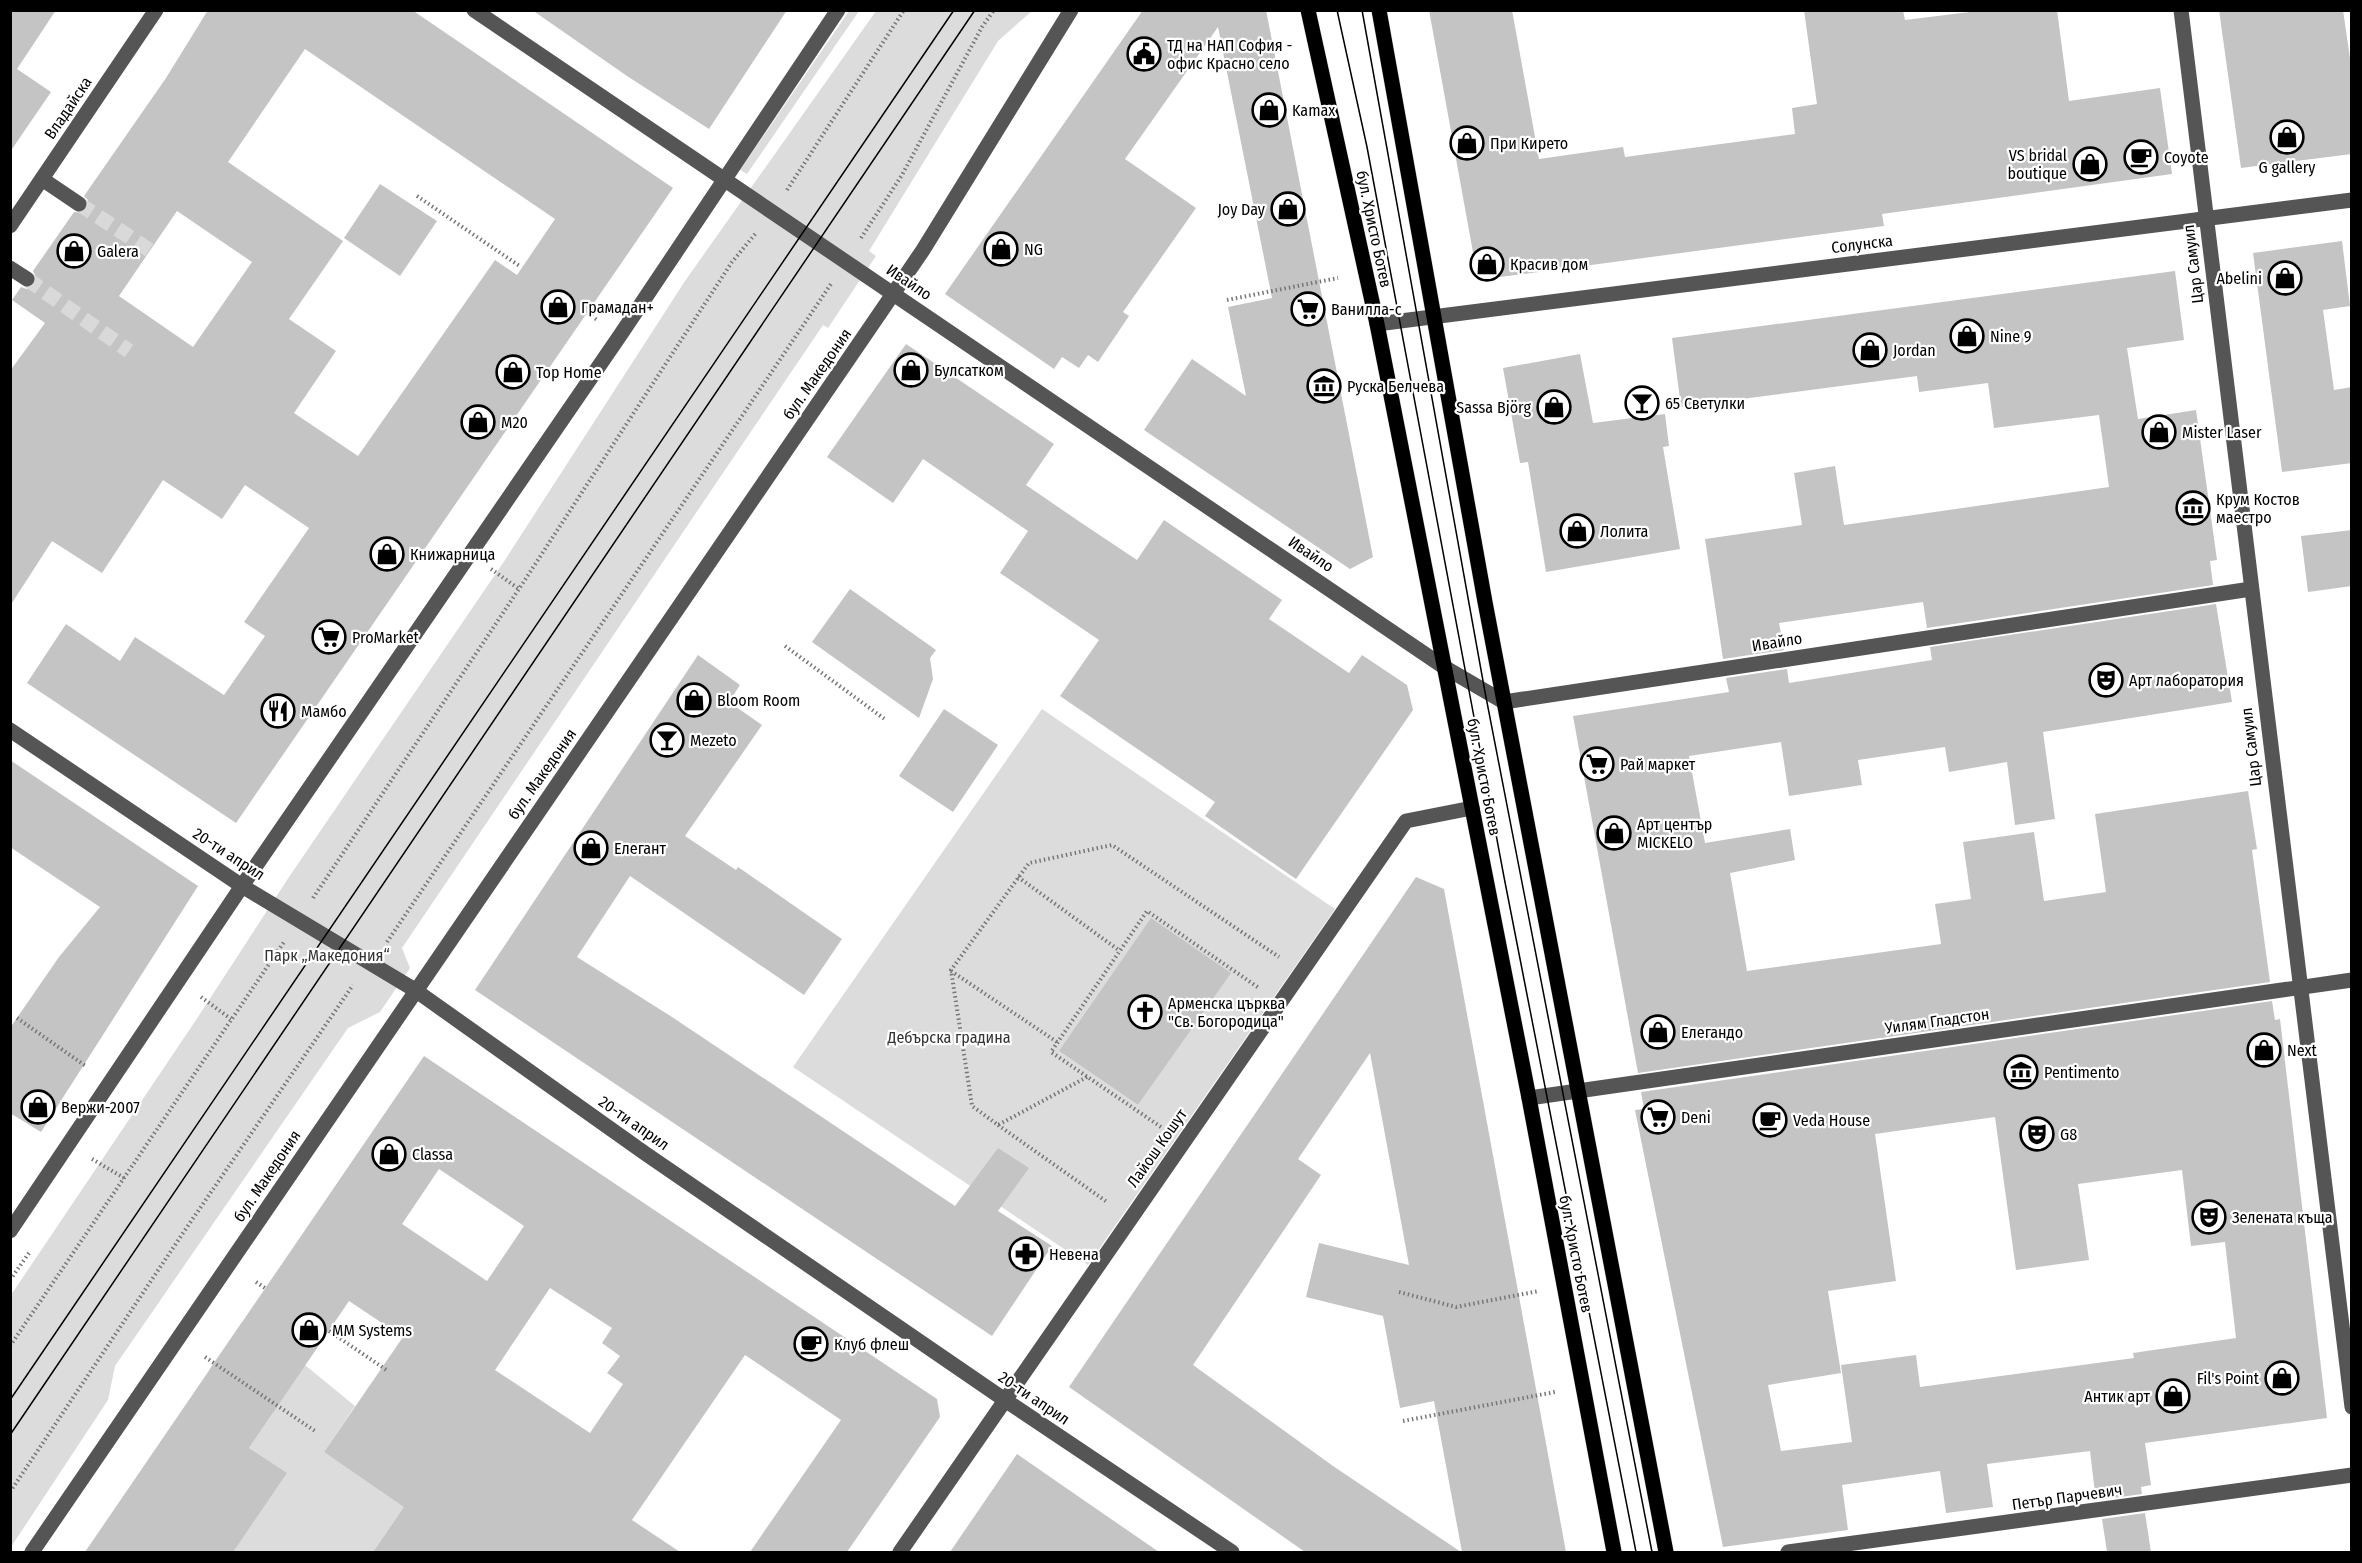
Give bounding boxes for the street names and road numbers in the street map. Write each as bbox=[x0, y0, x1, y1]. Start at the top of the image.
street label: Владайска bbox=[40, 73, 96, 143]
street label: бул. Христо Ботев bbox=[1352, 169, 1396, 289]
street label: Цар Самуил bbox=[2179, 224, 2207, 304]
street label: Солунска bbox=[1830, 231, 1894, 257]
street label: Ивайло bbox=[883, 260, 935, 304]
street label: бул. Македония bbox=[779, 325, 855, 423]
street label: Ивайло bbox=[1285, 532, 1337, 576]
street label: Ивайло bbox=[1750, 629, 1804, 655]
street label: Цар Самуил bbox=[2237, 707, 2265, 787]
street label: бул. Христо Ботев bbox=[1463, 717, 1505, 837]
street label: бул. Македония bbox=[504, 725, 580, 823]
street label: 20-ти април bbox=[190, 824, 268, 884]
street label: Уилям Гладстон bbox=[1883, 1004, 1990, 1038]
street label: 20-ти април bbox=[595, 1092, 673, 1154]
street label: Лайош Кошут bbox=[1123, 1105, 1191, 1191]
street label: бул. Македония bbox=[229, 1127, 305, 1225]
street label: бул. Христо Ботев bbox=[1555, 1194, 1597, 1314]
street label: 20-ти април bbox=[995, 1367, 1073, 1429]
street label: Петър Парчевич bbox=[2011, 1480, 2123, 1514]

